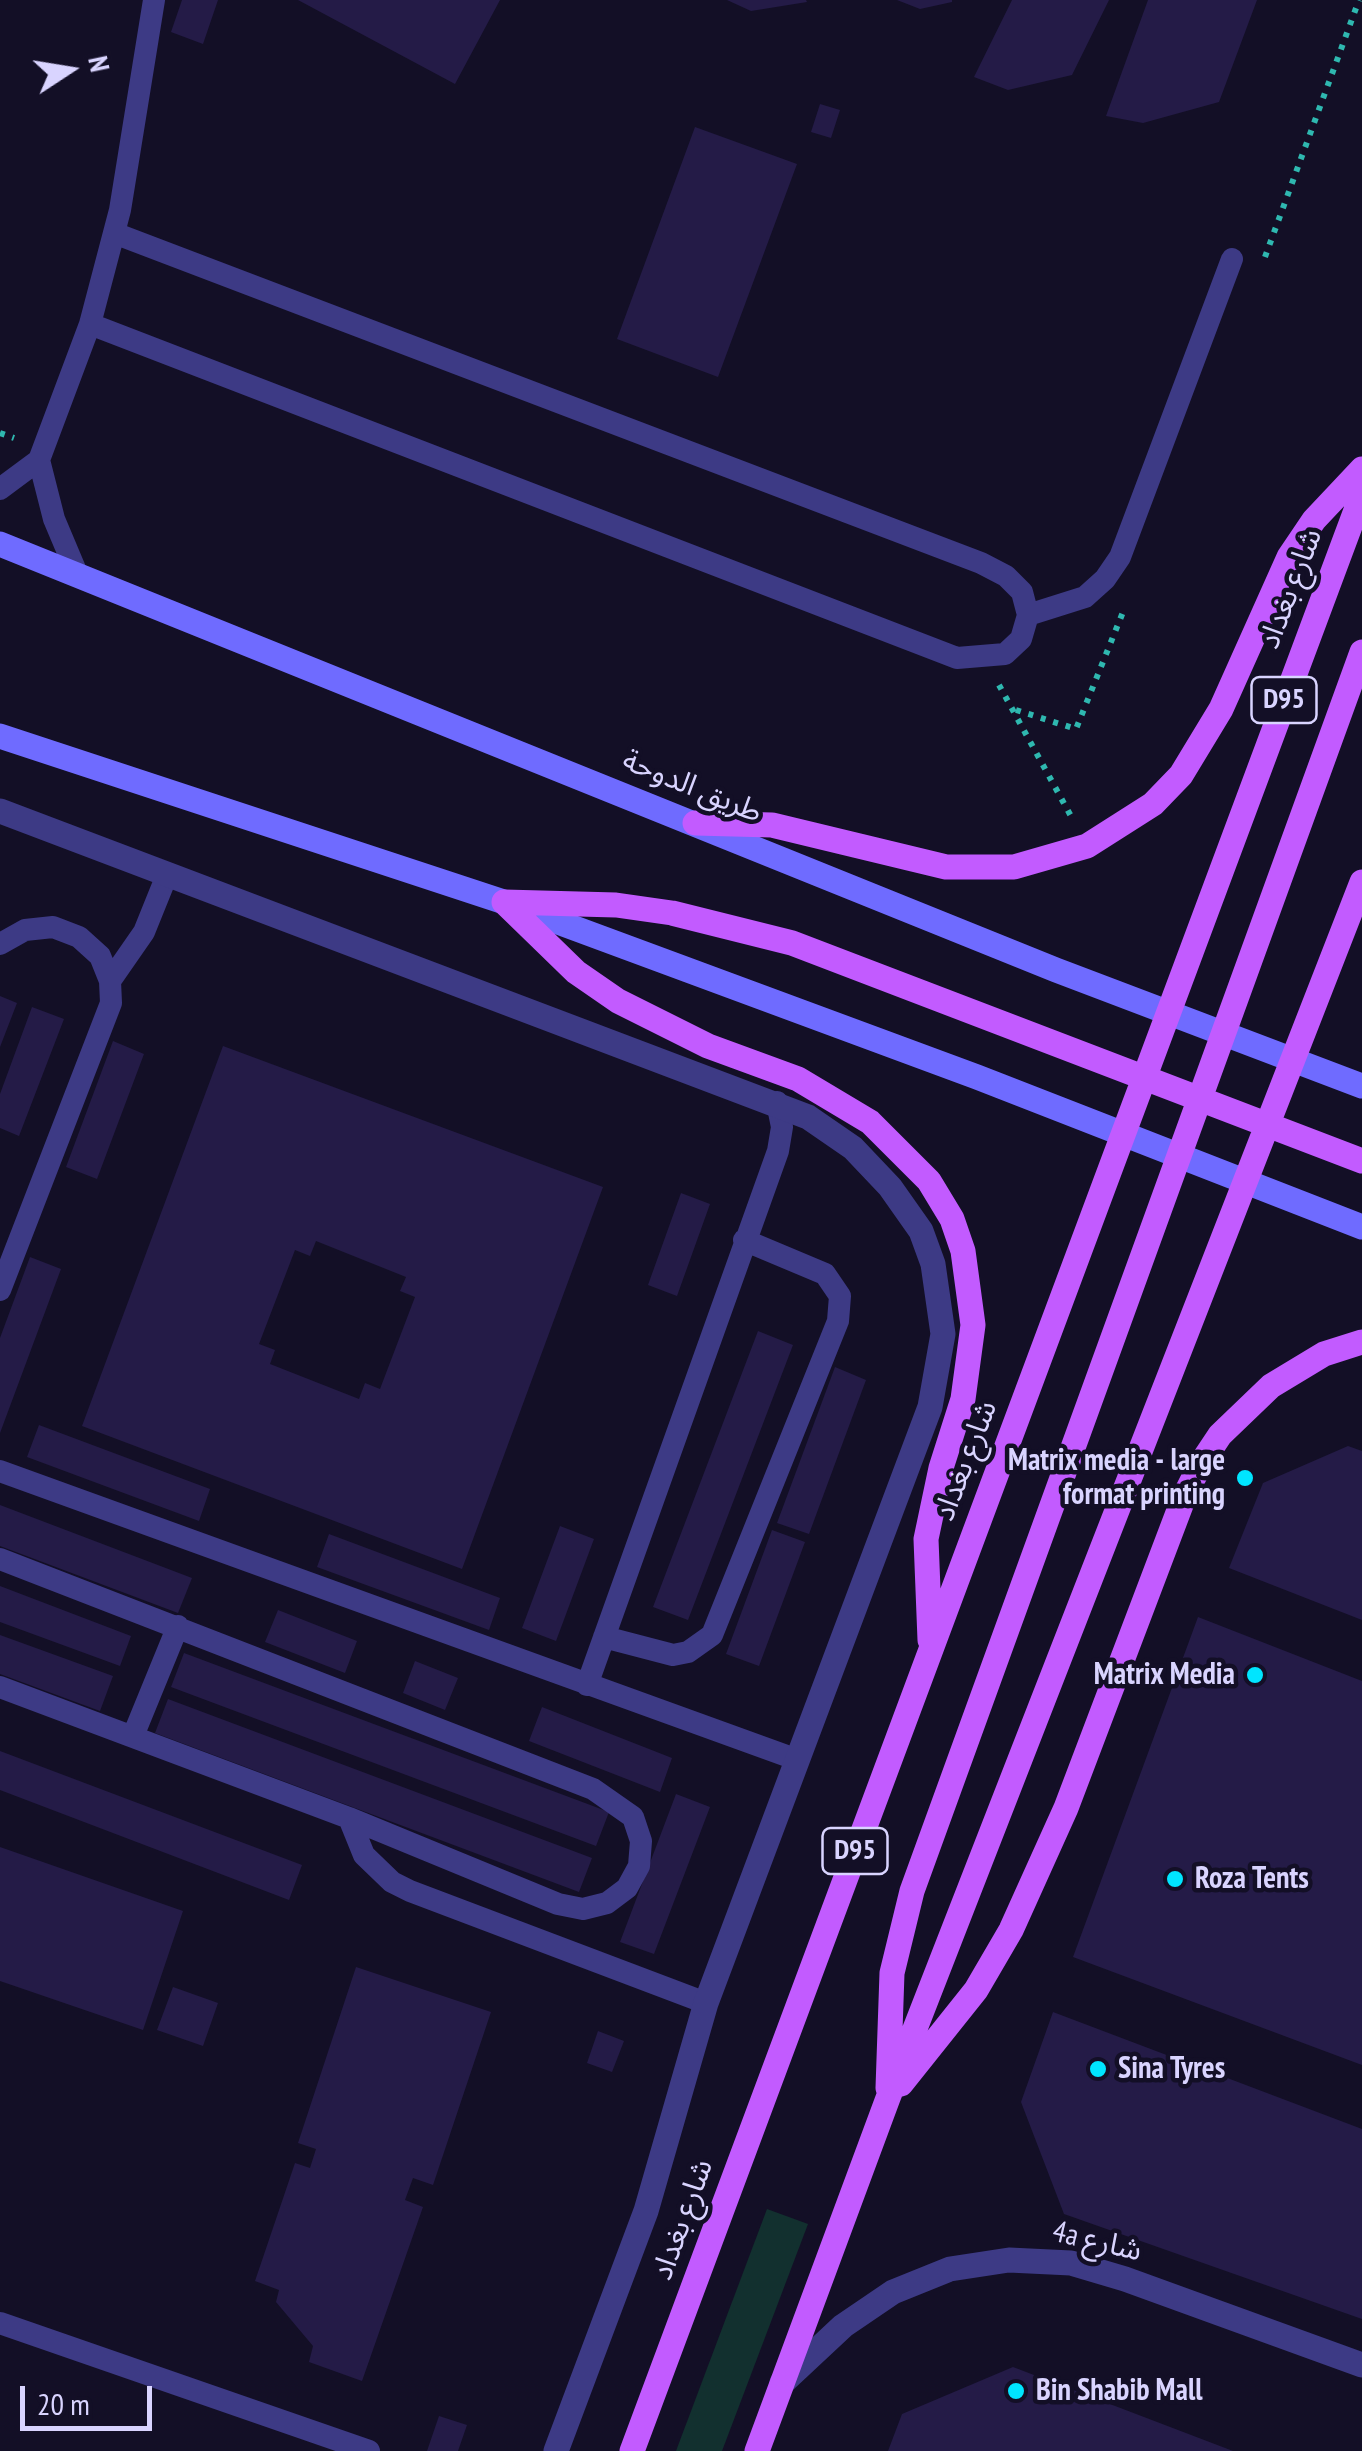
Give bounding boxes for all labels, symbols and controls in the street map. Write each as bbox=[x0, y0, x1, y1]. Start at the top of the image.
north arrow bbox=[20, 20, 120, 120]
text: N bbox=[80, 52, 120, 75]
street label: شارع بغداد bbox=[1252, 524, 1330, 654]
road number: D95 bbox=[1252, 677, 1316, 723]
street label: طريق الدوحة bbox=[617, 743, 767, 831]
street label: شارع بغداد bbox=[927, 1396, 1005, 1526]
place label: Matrix media - large format printing bbox=[1008, 1443, 1225, 1514]
marker: Matrix media - large format printing bbox=[1234, 1467, 1256, 1489]
place label: Matrix Media bbox=[1094, 1657, 1235, 1693]
marker: Matrix Media bbox=[1244, 1664, 1266, 1686]
road number: D95 bbox=[822, 1828, 888, 1874]
place label: Roza Tents bbox=[1195, 1861, 1309, 1897]
marker: Roza Tents bbox=[1164, 1868, 1186, 1890]
place label: Sina Tyres bbox=[1118, 2051, 1225, 2087]
marker: Sina Tyres bbox=[1087, 2058, 1109, 2080]
street label: شارع بغداد bbox=[645, 2155, 721, 2285]
street label: 4a شارع bbox=[1049, 2214, 1145, 2270]
scale bar bbox=[25, 2366, 158, 2428]
place label: Bin Shabib Mall bbox=[1036, 2373, 1202, 2409]
marker: Bin Shabib Mall bbox=[1005, 2380, 1027, 2402]
text: 20 m bbox=[37, 2384, 90, 2423]

